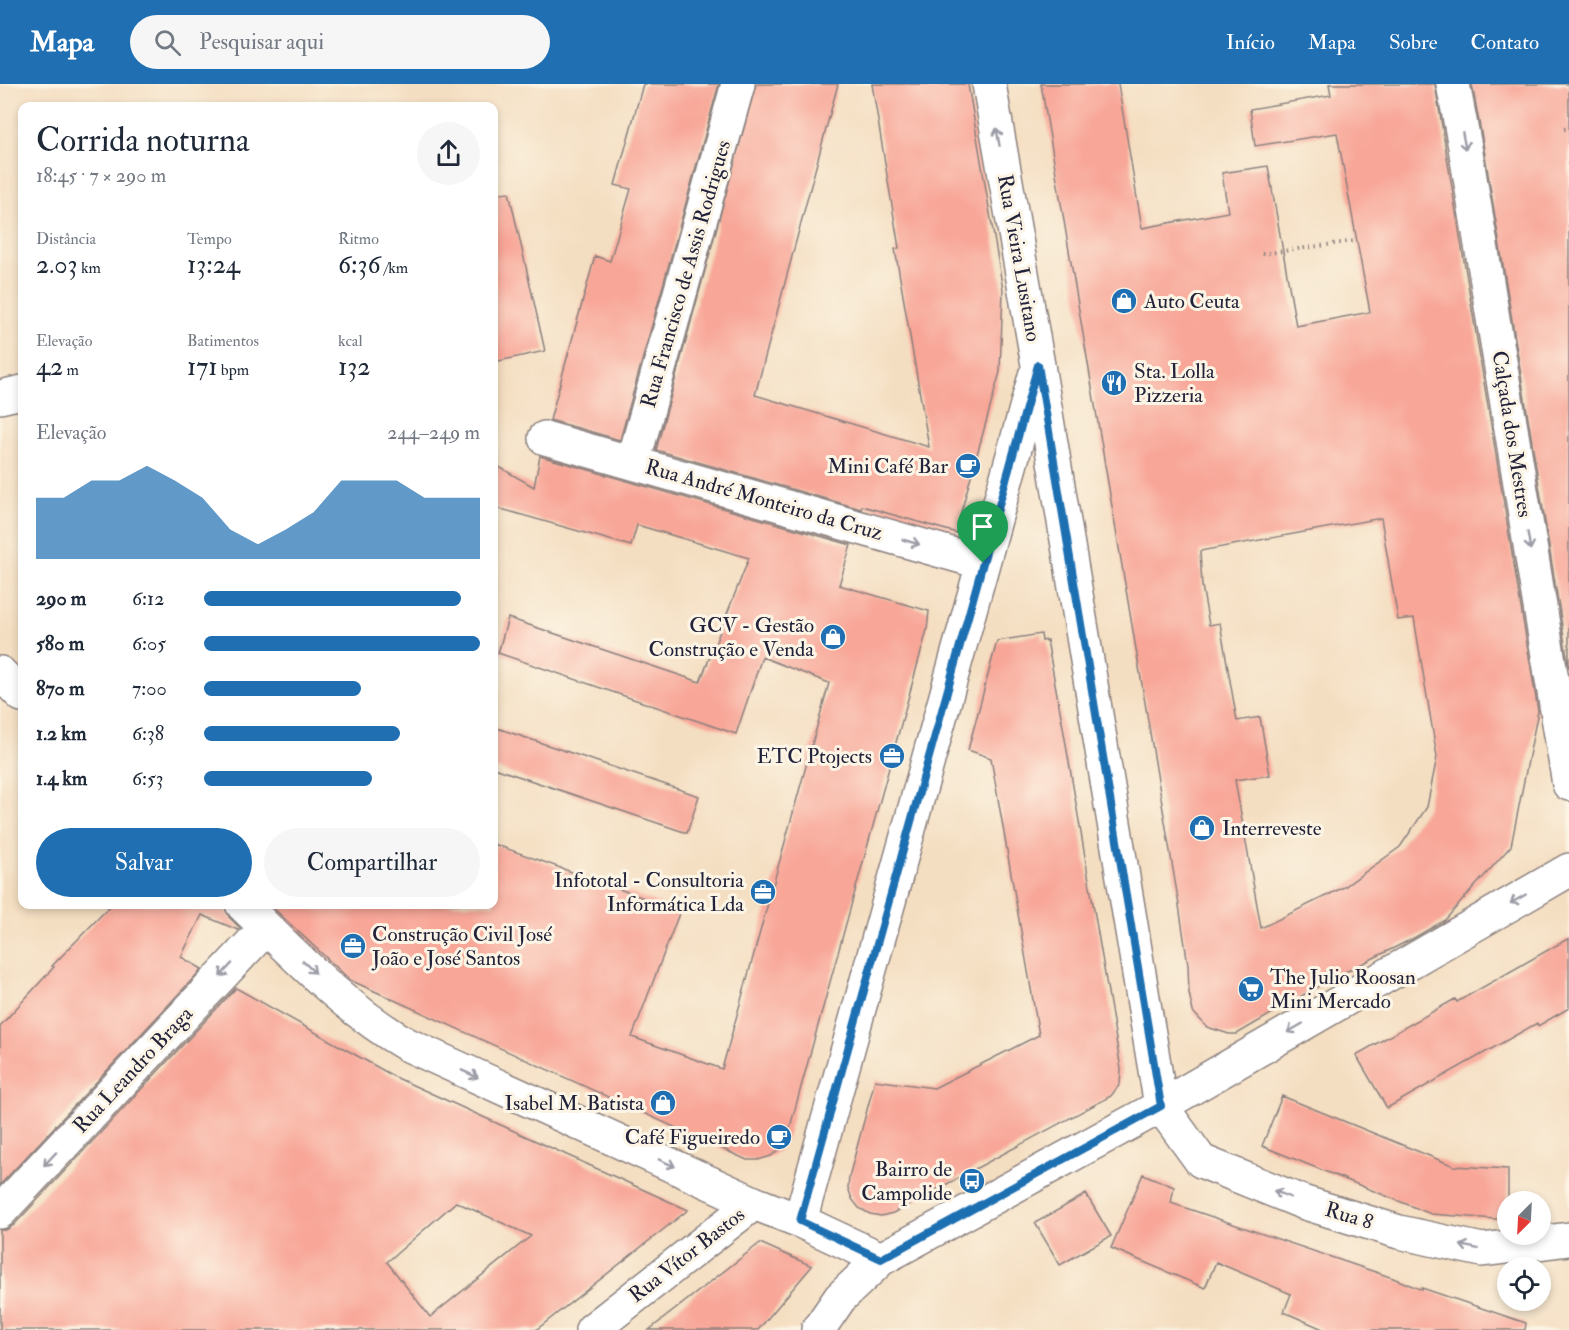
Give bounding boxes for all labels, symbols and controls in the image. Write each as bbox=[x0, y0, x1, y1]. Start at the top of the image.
search box bbox=[130, 15, 550, 69]
text: Mapa bbox=[30, 25, 94, 60]
icon: search bbox=[151, 26, 184, 59]
text: Pesquisar aqui bbox=[199, 28, 324, 56]
text: Início bbox=[1226, 29, 1275, 56]
text: Mapa bbox=[1308, 29, 1356, 56]
text: Sobre bbox=[1389, 29, 1438, 56]
text: Contato bbox=[1471, 29, 1539, 56]
text: Corrida noturna bbox=[36, 120, 250, 161]
button: share bbox=[417, 122, 480, 185]
one-way arrow bbox=[992, 128, 1003, 148]
one-way arrow bbox=[1459, 131, 1470, 151]
street label: Rua Francisco de Assis Rodrigues bbox=[635, 137, 737, 411]
text: 18:45 · 7 × 290 m bbox=[36, 163, 166, 188]
street label: Rua Vieira Lusitano bbox=[991, 172, 1047, 344]
text: Distância bbox=[36, 229, 96, 249]
text: Tempo bbox=[187, 229, 232, 249]
text: Ritmo bbox=[338, 229, 379, 249]
text: 2.03 bbox=[36, 249, 78, 281]
text: 13:24 bbox=[187, 249, 240, 281]
text: 6:36 bbox=[338, 249, 381, 281]
text: km bbox=[78, 258, 101, 278]
text: /km bbox=[381, 258, 408, 278]
shop icon: Auto Ceuta bbox=[1109, 286, 1139, 316]
place label: Auto Ceuta bbox=[1143, 288, 1240, 315]
text: Elevação bbox=[36, 331, 92, 351]
text: Batimentos bbox=[187, 331, 259, 351]
text: kcal bbox=[338, 331, 363, 351]
street label: Calçada dos Mestres bbox=[1486, 349, 1538, 519]
text: 42 bbox=[36, 351, 63, 383]
text: 171 bbox=[187, 351, 218, 383]
text: 132 bbox=[338, 351, 370, 383]
place label: Sta. Lolla Pizzeria bbox=[1134, 358, 1215, 409]
text: m bbox=[63, 360, 79, 380]
text: bpm bbox=[218, 360, 249, 380]
restaurant icon: Sta. Lolla Pizzeria bbox=[1099, 368, 1129, 398]
text: Elevação bbox=[36, 420, 106, 445]
text: 244–249 m bbox=[387, 420, 480, 445]
cafe icon: Mini Café Bar bbox=[953, 451, 983, 481]
street label: Rua André Monteiro da Cruz bbox=[642, 453, 886, 547]
place label: Mini Café Bar bbox=[827, 453, 948, 480]
pin bbox=[957, 501, 1008, 563]
icon: arrive bbox=[966, 510, 999, 543]
one-way arrow bbox=[1524, 531, 1535, 550]
one-way arrow bbox=[901, 537, 920, 548]
text: 290 m bbox=[36, 586, 86, 611]
text: 6:12 bbox=[132, 586, 164, 611]
place label: GCV - Gestão Construção e Venda bbox=[649, 612, 814, 663]
shop icon: GCV - Gestão Construção e Venda bbox=[818, 622, 848, 652]
text: 580 m bbox=[36, 631, 84, 656]
text: 6:05 bbox=[132, 631, 166, 656]
text: 870 m bbox=[36, 676, 85, 701]
text: 7:00 bbox=[132, 676, 167, 701]
text: 1.2 km bbox=[36, 721, 86, 746]
text: 6:38 bbox=[132, 721, 164, 746]
office icon: ETC Ptojects bbox=[877, 741, 907, 771]
place label: ETC Ptojects bbox=[756, 743, 872, 770]
text: 1.4 km bbox=[36, 766, 87, 791]
text: 6:53 bbox=[132, 766, 164, 791]
shop icon: Interreveste bbox=[1187, 813, 1217, 843]
place label: Interreveste bbox=[1222, 815, 1322, 842]
button: Salvar bbox=[36, 828, 252, 897]
button: Compartilhar bbox=[264, 828, 480, 897]
place label: Infototal - Consultoria Informática Lda bbox=[554, 867, 744, 918]
office icon: Infototal - Consultoria Informática Lda bbox=[748, 877, 778, 907]
one-way arrow bbox=[1510, 893, 1527, 905]
place label: Construção Civil José João e José Santos bbox=[371, 921, 552, 972]
office icon: Construção Civil José João e José Santos bbox=[338, 931, 368, 961]
one-way arrow bbox=[302, 960, 317, 975]
one-way arrow bbox=[219, 963, 233, 978]
place label: The Julio Roosan Mini Mercado bbox=[1270, 964, 1416, 1015]
supermarket icon: The Julio Roosan Mini Mercado bbox=[1236, 974, 1266, 1004]
street label: Rua Leandro Braga bbox=[67, 1001, 199, 1139]
one-way arrow bbox=[1287, 1023, 1304, 1035]
one-way arrow bbox=[461, 1068, 479, 1080]
shop icon: Isabel M. Batista bbox=[648, 1088, 678, 1118]
place label: Isabel M. Batista bbox=[505, 1090, 644, 1117]
cafe icon: Café Figueiredo bbox=[764, 1122, 794, 1152]
place label: Café Figueiredo bbox=[625, 1124, 760, 1151]
one-way arrow bbox=[43, 1151, 57, 1166]
place label: Bairro de Campolide bbox=[861, 1156, 952, 1207]
one-way arrow bbox=[658, 1158, 676, 1170]
bus stop icon: Bairro de Campolide bbox=[957, 1166, 987, 1196]
one-way arrow bbox=[1273, 1188, 1292, 1199]
north arrow bbox=[1497, 1191, 1551, 1245]
map controls bbox=[1497, 1191, 1551, 1311]
street label: Rua 8 bbox=[1322, 1196, 1376, 1236]
street label: Rua Vítor Bastos bbox=[623, 1201, 751, 1309]
one-way arrow bbox=[1460, 1241, 1480, 1252]
button: locate bbox=[1497, 1257, 1551, 1311]

